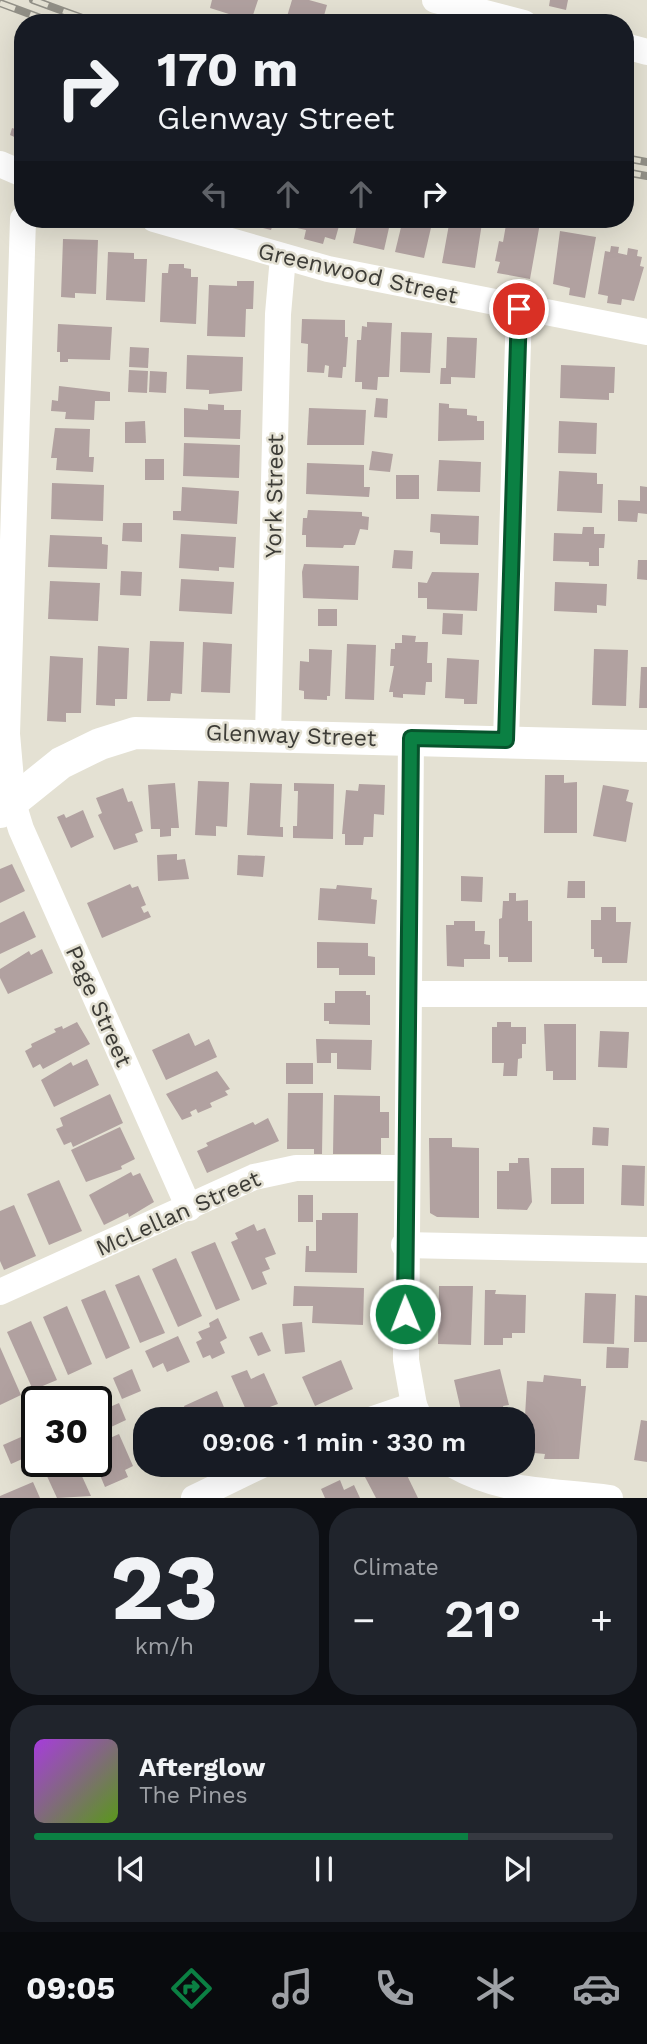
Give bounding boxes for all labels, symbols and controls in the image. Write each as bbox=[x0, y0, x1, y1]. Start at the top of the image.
text: 170 m bbox=[157, 40, 298, 98]
icon: right bbox=[42, 42, 133, 133]
text: Glenway Street bbox=[157, 99, 395, 137]
icon: left bbox=[196, 175, 234, 213]
icon: ahead bbox=[269, 175, 307, 213]
icon: ahead bbox=[342, 175, 380, 213]
icon: right bbox=[415, 175, 453, 213]
street label: Greenwood Street bbox=[255, 237, 461, 310]
pin bbox=[489, 279, 549, 339]
icon: arrive bbox=[500, 290, 538, 328]
street label: York Street bbox=[260, 433, 289, 558]
street label: Glenway Street bbox=[205, 719, 377, 752]
street label: Page Street bbox=[60, 941, 137, 1071]
street label: McLellan Street bbox=[92, 1165, 265, 1262]
position arrow bbox=[368, 1277, 442, 1351]
speed limit sign: 30 bbox=[21, 1386, 112, 1477]
text: 09:06 · 1 min · 330 m bbox=[202, 1427, 466, 1457]
text: 23 bbox=[110, 1534, 218, 1641]
text: Climate bbox=[353, 1554, 439, 1581]
text: 21° bbox=[444, 1589, 521, 1650]
text: − bbox=[353, 1598, 375, 1642]
text: + bbox=[590, 1598, 613, 1642]
text: km/h bbox=[135, 1633, 194, 1660]
text: Afterglow bbox=[139, 1752, 265, 1782]
text: The Pines bbox=[139, 1782, 248, 1809]
icon: previous bbox=[112, 1850, 150, 1888]
icon: pause bbox=[305, 1850, 343, 1888]
icon: next bbox=[498, 1850, 536, 1888]
icon: directions bbox=[167, 1964, 216, 2013]
icon: music bbox=[268, 1964, 317, 2013]
icon: phone bbox=[370, 1964, 419, 2013]
icon: climate bbox=[471, 1964, 520, 2013]
icon: car bbox=[572, 1964, 621, 2013]
text: 09:05 bbox=[26, 1969, 115, 2007]

